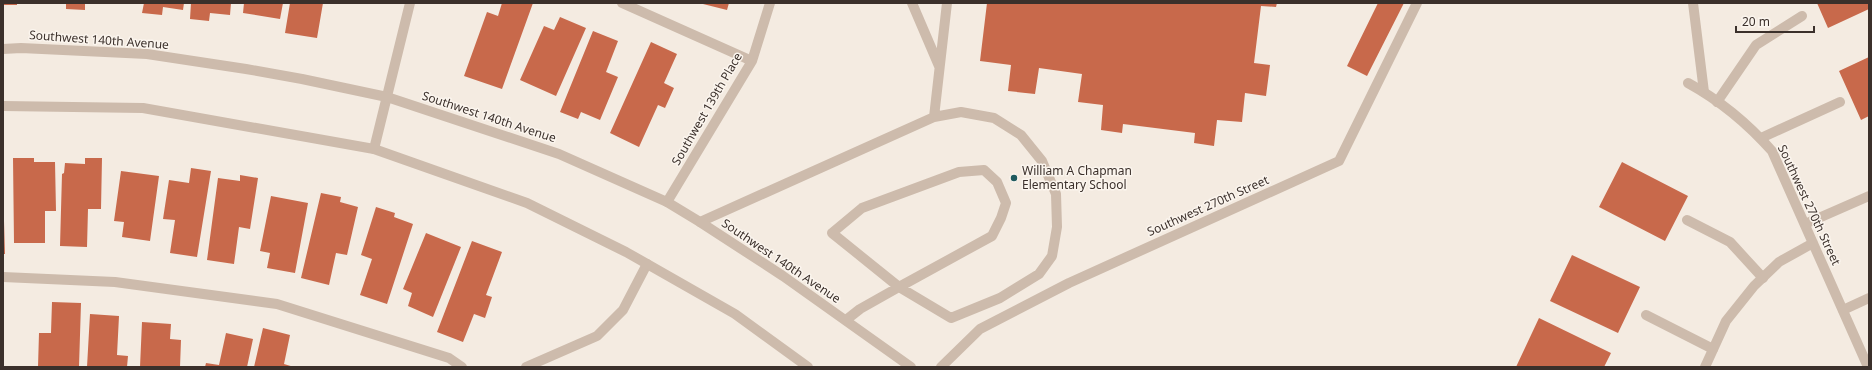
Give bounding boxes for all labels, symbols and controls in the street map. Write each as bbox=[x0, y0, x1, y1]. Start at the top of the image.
scale bar bbox=[1736, 8, 1814, 34]
text: 20 m bbox=[1742, 13, 1770, 30]
street label: Southwest 140th Avenue bbox=[29, 26, 170, 53]
street label: Southwest 139th Place bbox=[667, 49, 746, 168]
street label: Southwest 140th Avenue bbox=[420, 87, 559, 146]
street label: Southwest 270th Street bbox=[1774, 142, 1845, 269]
place label: William A Chapman Elementary School bbox=[1022, 162, 1132, 193]
street label: Southwest 270th Street bbox=[1144, 171, 1272, 240]
marker: William A Chapman Elementary School bbox=[1009, 173, 1019, 183]
street label: Southwest 140th Avenue bbox=[718, 214, 844, 307]

